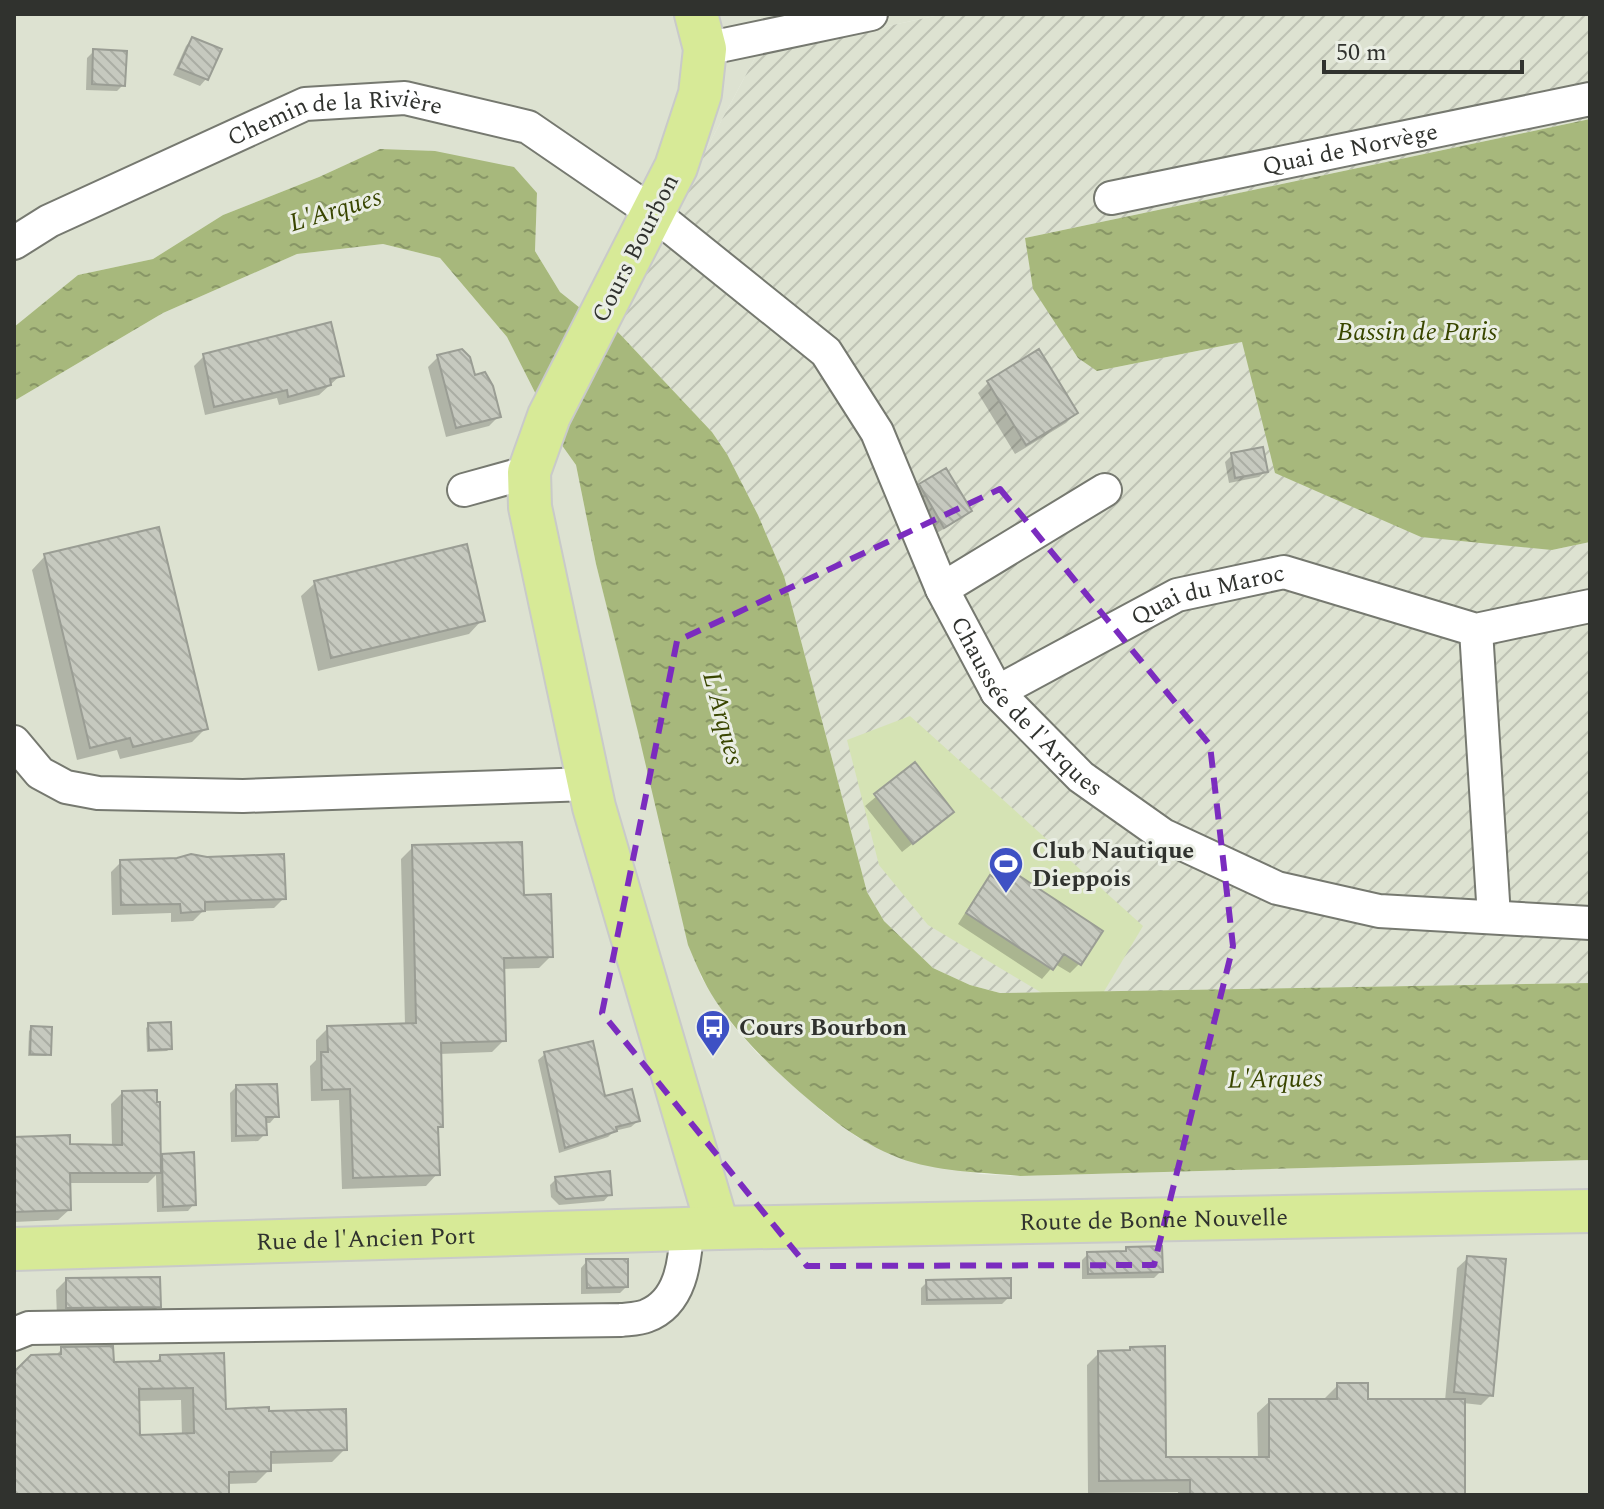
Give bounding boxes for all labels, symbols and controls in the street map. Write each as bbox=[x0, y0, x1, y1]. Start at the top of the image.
scale bar bbox=[1324, 24, 1522, 74]
text: 50 m bbox=[1336, 35, 1387, 71]
street label: Chemin de la Rivière bbox=[222, 81, 446, 156]
street label: Quai de Norvège bbox=[1259, 114, 1441, 185]
street label: Cours Bourbon bbox=[583, 168, 689, 329]
water label: L'Arques bbox=[284, 177, 387, 243]
water label: Bassin de Paris bbox=[1337, 312, 1497, 352]
street label: Quai du Maroc bbox=[1125, 555, 1288, 636]
street label: Chaussée de l'Arques bbox=[941, 610, 1110, 806]
water label: L'Arques bbox=[691, 667, 755, 769]
place label: Club Nautique Dieppois bbox=[1032, 833, 1194, 897]
sports icon: Club Nautique Dieppois bbox=[987, 845, 1025, 895]
bus stop icon: Cours Bourbon bbox=[694, 1008, 732, 1058]
place label: Cours Bourbon bbox=[739, 1010, 907, 1046]
water label: L'Arques bbox=[1227, 1058, 1323, 1100]
street label: Route de Bonne Nouvelle bbox=[1019, 1200, 1288, 1241]
street label: Rue de l'Ancien Port bbox=[256, 1218, 476, 1261]

